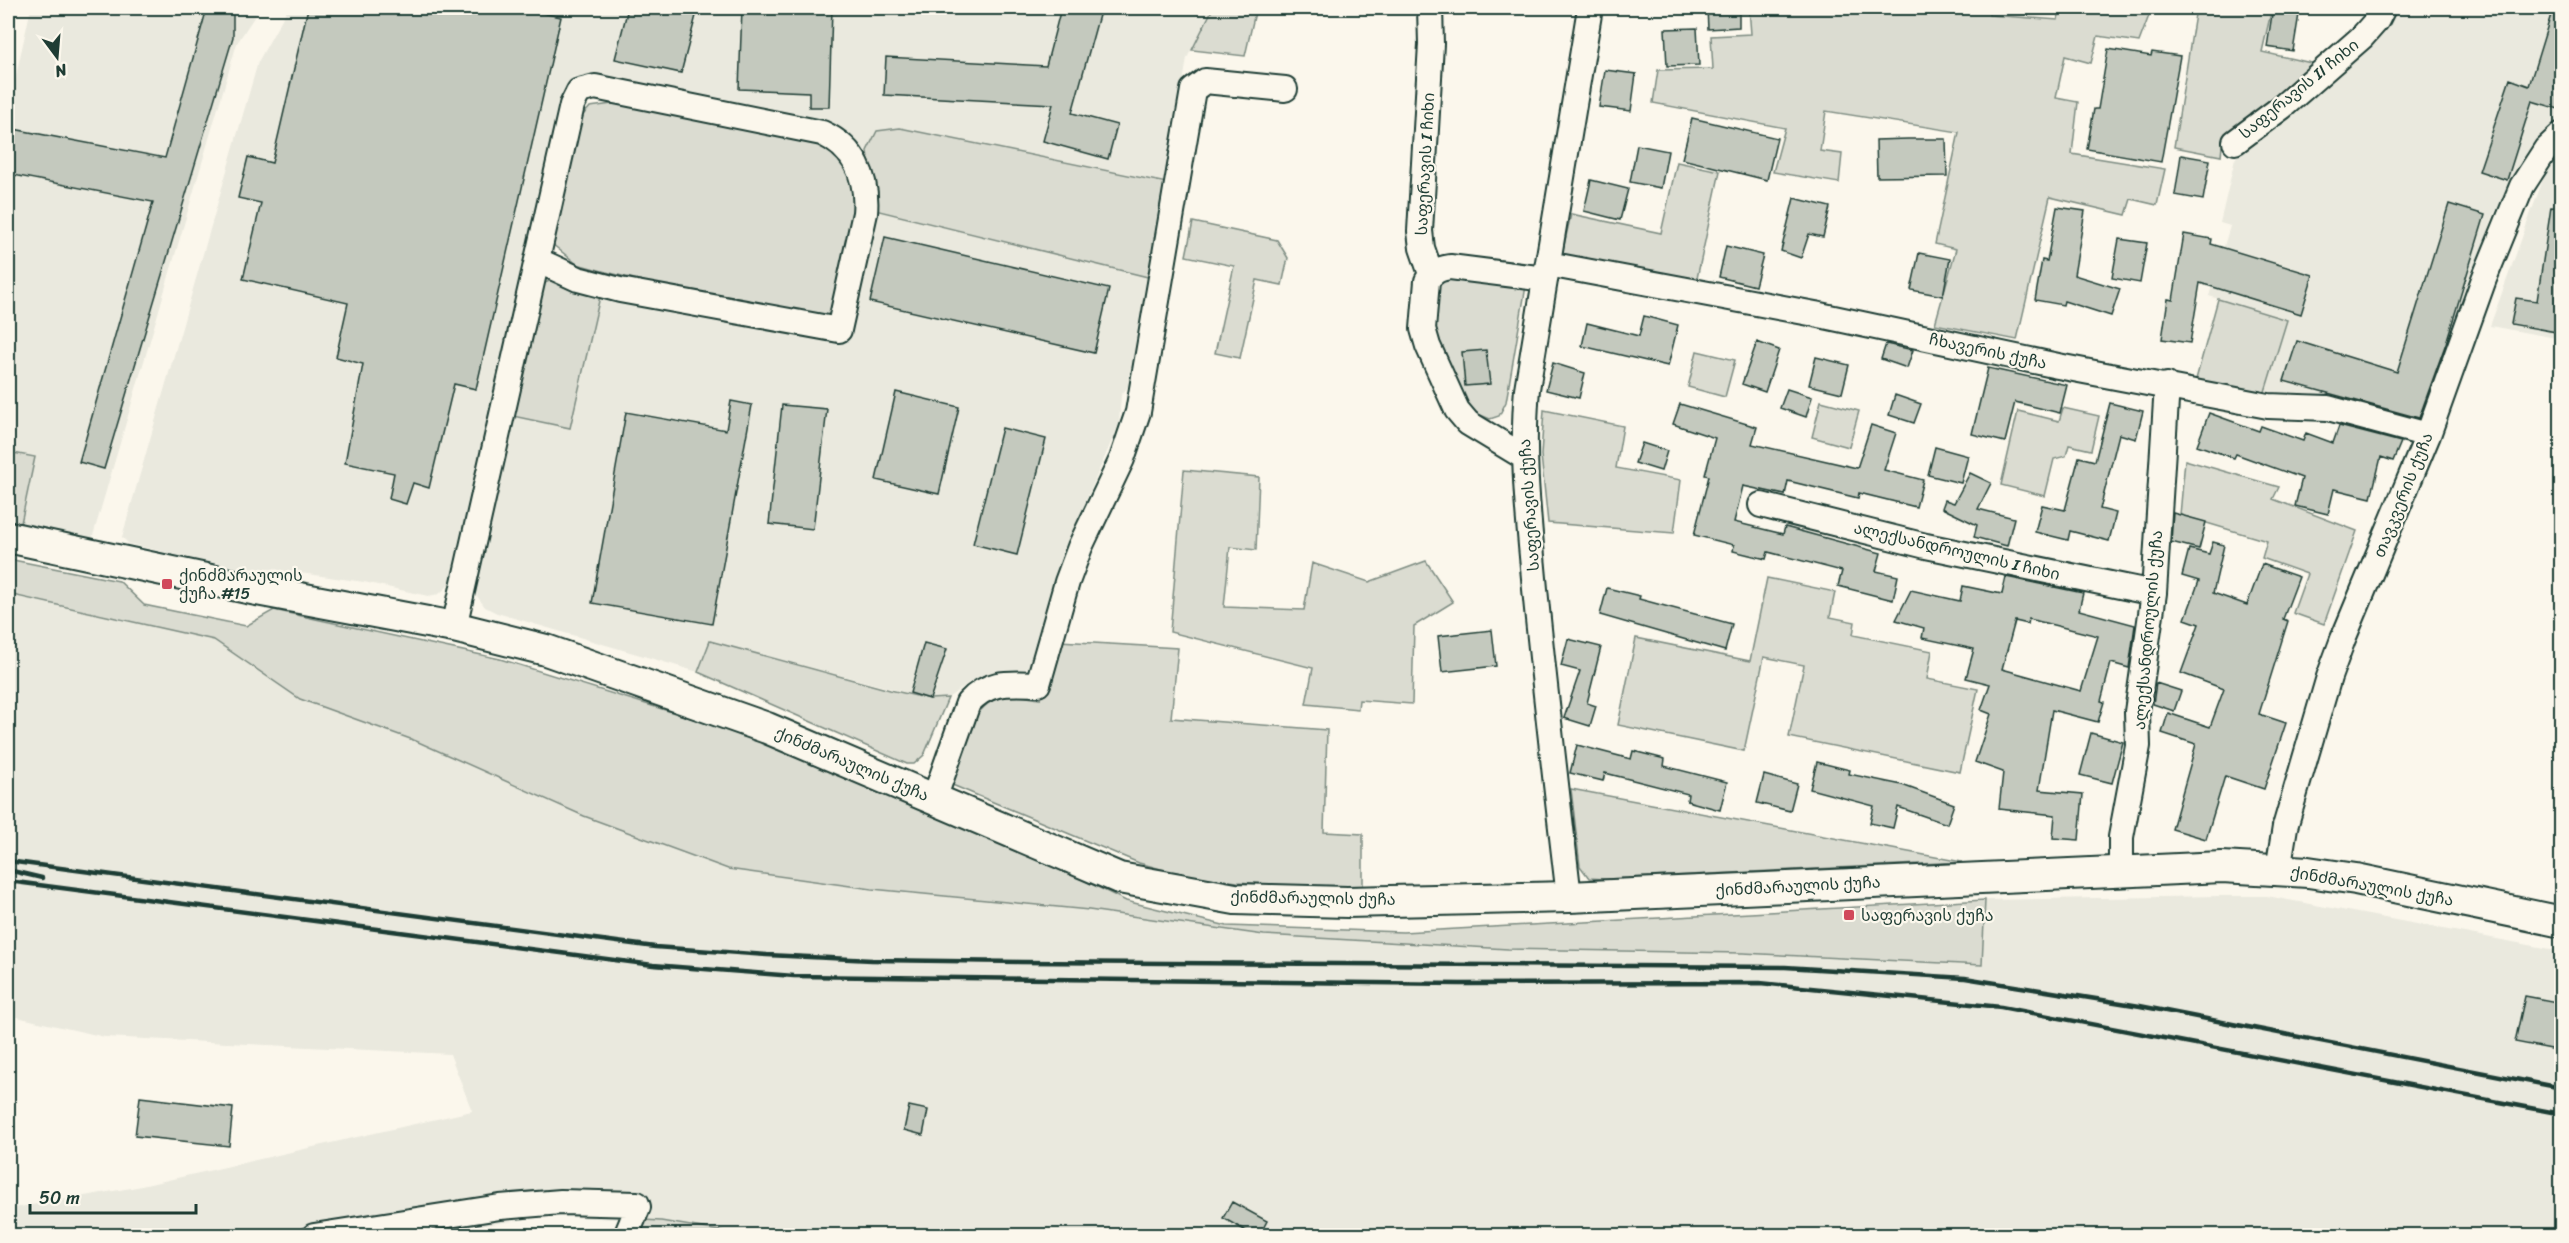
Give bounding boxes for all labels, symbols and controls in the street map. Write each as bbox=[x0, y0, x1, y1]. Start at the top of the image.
north arrow bbox=[27, 27, 87, 87]
street label: საფერავის II ჩიხი bbox=[2232, 31, 2366, 147]
text: N bbox=[51, 55, 71, 87]
street label: საფერავის I ჩიხი bbox=[1407, 92, 1443, 236]
street label: ჩხავერის ქუჩა bbox=[1926, 324, 2050, 378]
street label: თავკვერის ქუჩა bbox=[2365, 428, 2441, 562]
street label: საფერავის ქუჩა bbox=[1510, 438, 1548, 572]
street label: ალექსანდროულის I ჩიხი bbox=[1851, 513, 2063, 589]
street label: ალექსანდროულის ქუჩა bbox=[2125, 529, 2171, 731]
place label: ქინძმარაულის ქუჩა #15 bbox=[179, 561, 303, 608]
marker: ქინძმარაულის ქუჩა #15 bbox=[160, 577, 174, 591]
street label: ქინძმარაულის ქუჩა bbox=[770, 718, 934, 810]
street label: ქინძმარაულის ქუჩა bbox=[2288, 857, 2456, 915]
street label: ქინძმარაულის ქუჩა bbox=[1715, 867, 1881, 905]
street label: ქინძმარაულის ქუჩა bbox=[1230, 882, 1396, 914]
place label: საფერავის ქუჩა bbox=[1861, 901, 1993, 930]
marker: საფერავის ქუჩა bbox=[1842, 908, 1856, 922]
scale bar bbox=[30, 1177, 196, 1215]
text: 50 m bbox=[39, 1182, 80, 1214]

